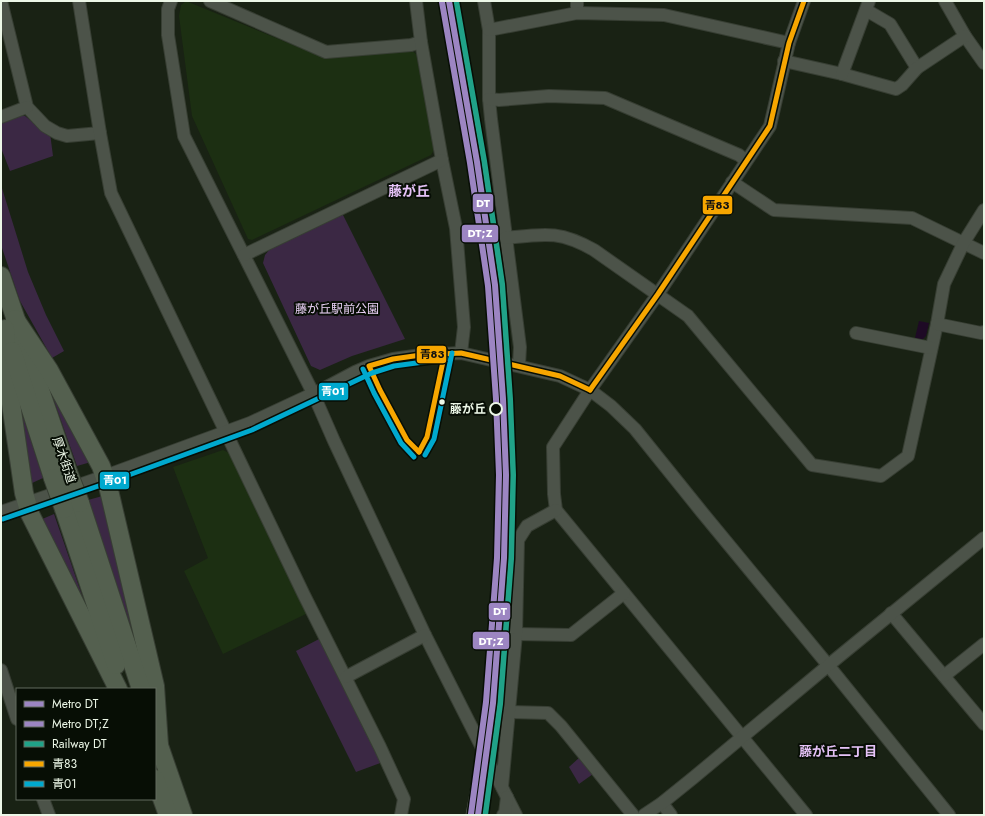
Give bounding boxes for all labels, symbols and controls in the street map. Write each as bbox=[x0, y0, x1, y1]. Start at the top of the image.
district label: 藤が丘 bbox=[388, 181, 430, 201]
line badge: DT bbox=[472, 193, 494, 213]
text: DT bbox=[476, 195, 491, 211]
line badge: 青83 bbox=[702, 195, 733, 215]
text: 青83 bbox=[705, 197, 730, 213]
line badge: DT;Z bbox=[461, 224, 499, 243]
text: DT;Z bbox=[467, 225, 493, 241]
park label: 藤が丘駅前公園 bbox=[295, 300, 379, 318]
line badge: 青83 bbox=[416, 345, 447, 364]
text: 青83 bbox=[420, 346, 445, 362]
line badge: 青01 bbox=[318, 382, 349, 401]
text: 青01 bbox=[321, 383, 345, 399]
unlabelled marker bbox=[437, 397, 447, 407]
place label: 藤が丘 bbox=[450, 400, 486, 418]
marker: 藤が丘 bbox=[489, 402, 503, 416]
street label: 厚木街道 bbox=[48, 434, 80, 486]
line badge: 青01 bbox=[99, 471, 130, 490]
text: 青01 bbox=[103, 472, 127, 488]
line badge: DT bbox=[488, 602, 511, 621]
text: DT bbox=[493, 603, 508, 619]
line badge: DT;Z bbox=[472, 631, 510, 650]
text: DT;Z bbox=[478, 633, 504, 649]
legend bbox=[16, 688, 156, 800]
text: Metro DT bbox=[52, 695, 99, 713]
text: Metro DT;Z bbox=[52, 715, 109, 733]
text: Railway DT bbox=[52, 735, 107, 753]
district label: 藤が丘二丁目 bbox=[799, 742, 877, 761]
text: 青83 bbox=[52, 755, 78, 773]
text: 青01 bbox=[52, 775, 77, 793]

